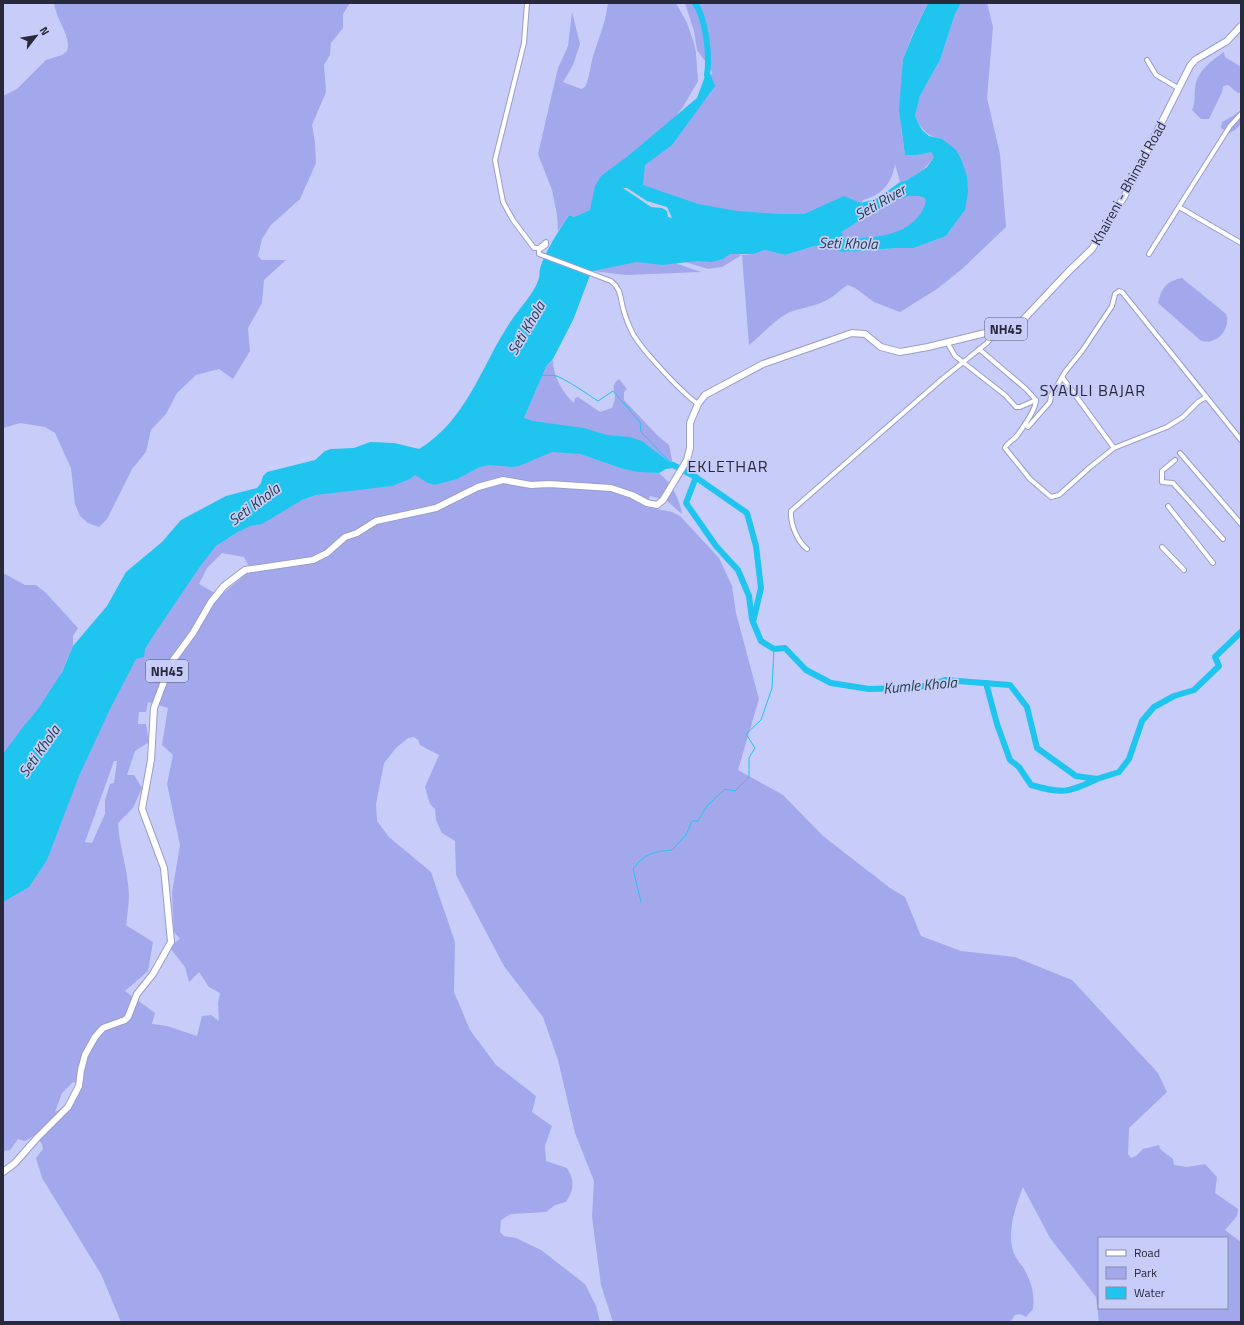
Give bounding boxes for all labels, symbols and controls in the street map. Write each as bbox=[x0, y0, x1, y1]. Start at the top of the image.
north arrow bbox=[16, 16, 56, 56]
text: N bbox=[36, 23, 53, 38]
street label: Khaireni - Bhimad Road bbox=[1085, 117, 1171, 249]
water label: Seti River bbox=[850, 177, 912, 226]
water label: Seti Khola bbox=[818, 231, 879, 255]
water label: Seti Khola bbox=[501, 295, 551, 359]
road number: NH45 bbox=[985, 318, 1027, 340]
district label: SYAULI BAJAR bbox=[1040, 378, 1146, 402]
district label: EKLETHAR bbox=[687, 454, 769, 478]
water label: Seti Khola bbox=[224, 476, 286, 531]
road number: NH45 bbox=[146, 660, 188, 682]
water label: Kumle Khola bbox=[882, 670, 959, 700]
water label: Seti Khola bbox=[13, 719, 66, 782]
legend bbox=[1098, 1237, 1228, 1309]
text: Road bbox=[1134, 1243, 1160, 1262]
text: Park bbox=[1134, 1263, 1157, 1282]
text: Water bbox=[1134, 1283, 1165, 1302]

